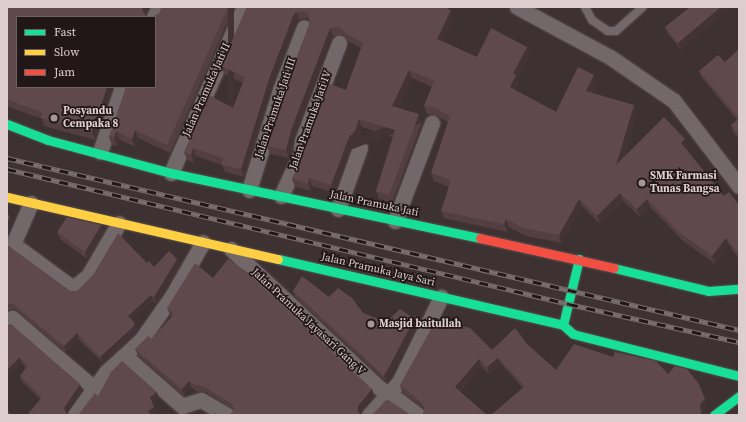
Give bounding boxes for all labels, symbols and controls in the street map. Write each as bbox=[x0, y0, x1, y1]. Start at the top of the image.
legend bbox=[16, 16, 156, 88]
text: Fast bbox=[54, 24, 76, 40]
street label: Jalan Pramuka Jati II bbox=[180, 41, 234, 139]
text: Slow bbox=[54, 44, 79, 60]
street label: Jalan Pramuka Jati III bbox=[253, 56, 299, 160]
text: Jam bbox=[54, 64, 75, 80]
street label: Jalan Pramuka Jati IV bbox=[287, 69, 335, 171]
place label: Posyandu Cempaka 8 bbox=[63, 105, 119, 131]
marker: Posyandu Cempaka 8 bbox=[48, 112, 60, 124]
place label: SMK Farmasi Tunas Bangsa bbox=[650, 170, 720, 196]
marker: SMK Farmasi Tunas Bangsa bbox=[637, 178, 647, 188]
street label: Jalan Pramuka Jati bbox=[328, 188, 420, 220]
street label: Jalan Pramuka Jaya Sari bbox=[320, 250, 436, 290]
street label: Jalan Pramuka Jayasari Gang V bbox=[248, 266, 368, 378]
place label: Masjid baitullah bbox=[379, 317, 461, 331]
marker: Masjid baitullah bbox=[366, 319, 376, 329]

